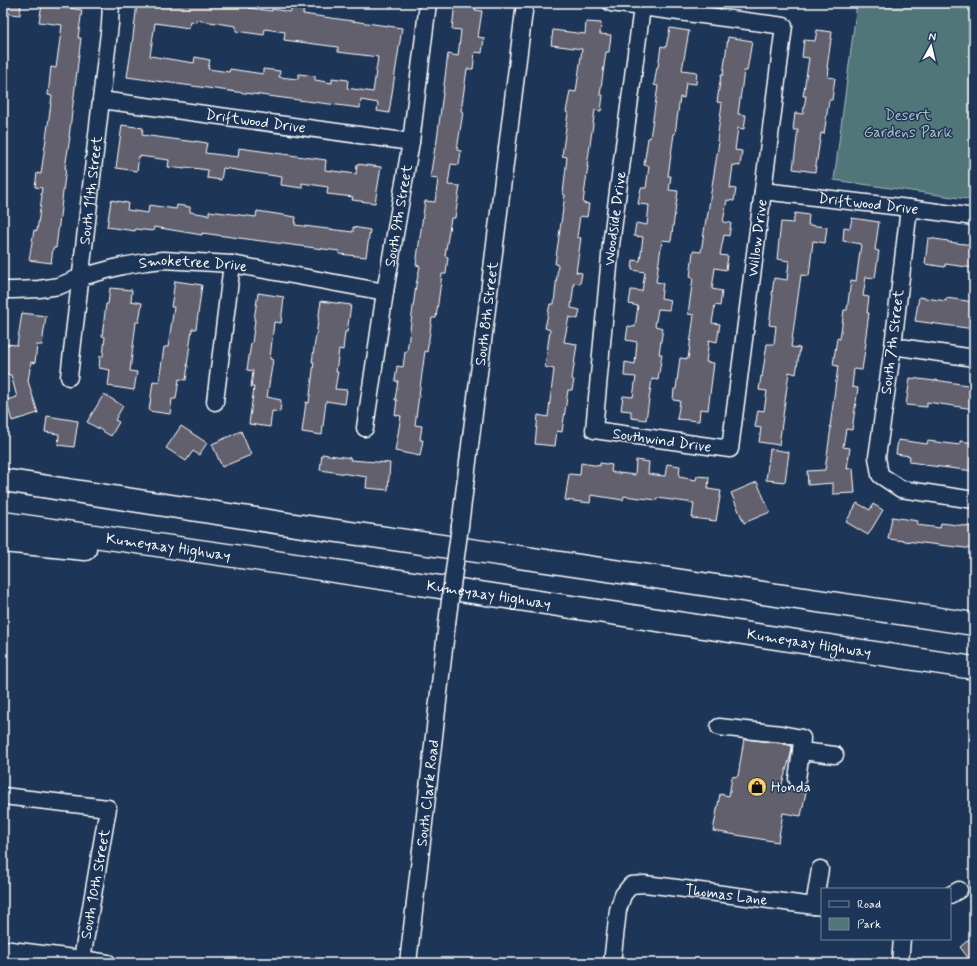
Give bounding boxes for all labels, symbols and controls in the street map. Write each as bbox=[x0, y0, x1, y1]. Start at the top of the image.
north arrow bbox=[911, 26, 951, 66]
text: N bbox=[928, 30, 937, 45]
street label: Driftwood Drive bbox=[204, 105, 307, 139]
park label: Desert Gardens Park bbox=[864, 106, 953, 143]
street label: South 11th Street bbox=[75, 135, 108, 246]
street label: South 9th Street bbox=[381, 163, 418, 269]
street label: Woodside Drive bbox=[600, 170, 632, 266]
street label: Driftwood Drive bbox=[817, 188, 920, 220]
street label: Willow Drive bbox=[743, 198, 773, 278]
street label: Smoketree Drive bbox=[137, 251, 249, 278]
street label: South 8th Street bbox=[471, 260, 504, 367]
street label: South 7th Street bbox=[877, 288, 909, 396]
street label: Southwind Drive bbox=[611, 424, 713, 458]
street label: Kumeyaay Highway bbox=[105, 529, 232, 566]
street label: Kumeyaay Highway bbox=[425, 576, 552, 615]
street label: Kumeyaay Highway bbox=[745, 625, 873, 663]
street label: South Clark Road bbox=[412, 739, 445, 848]
shop icon: Honda bbox=[746, 776, 768, 798]
place label: Honda bbox=[771, 778, 811, 798]
street label: South 10th Street bbox=[76, 827, 116, 941]
street label: Thomas Lane bbox=[684, 880, 769, 911]
legend bbox=[821, 888, 951, 940]
text: Road bbox=[857, 897, 881, 913]
text: Park bbox=[857, 917, 881, 933]

